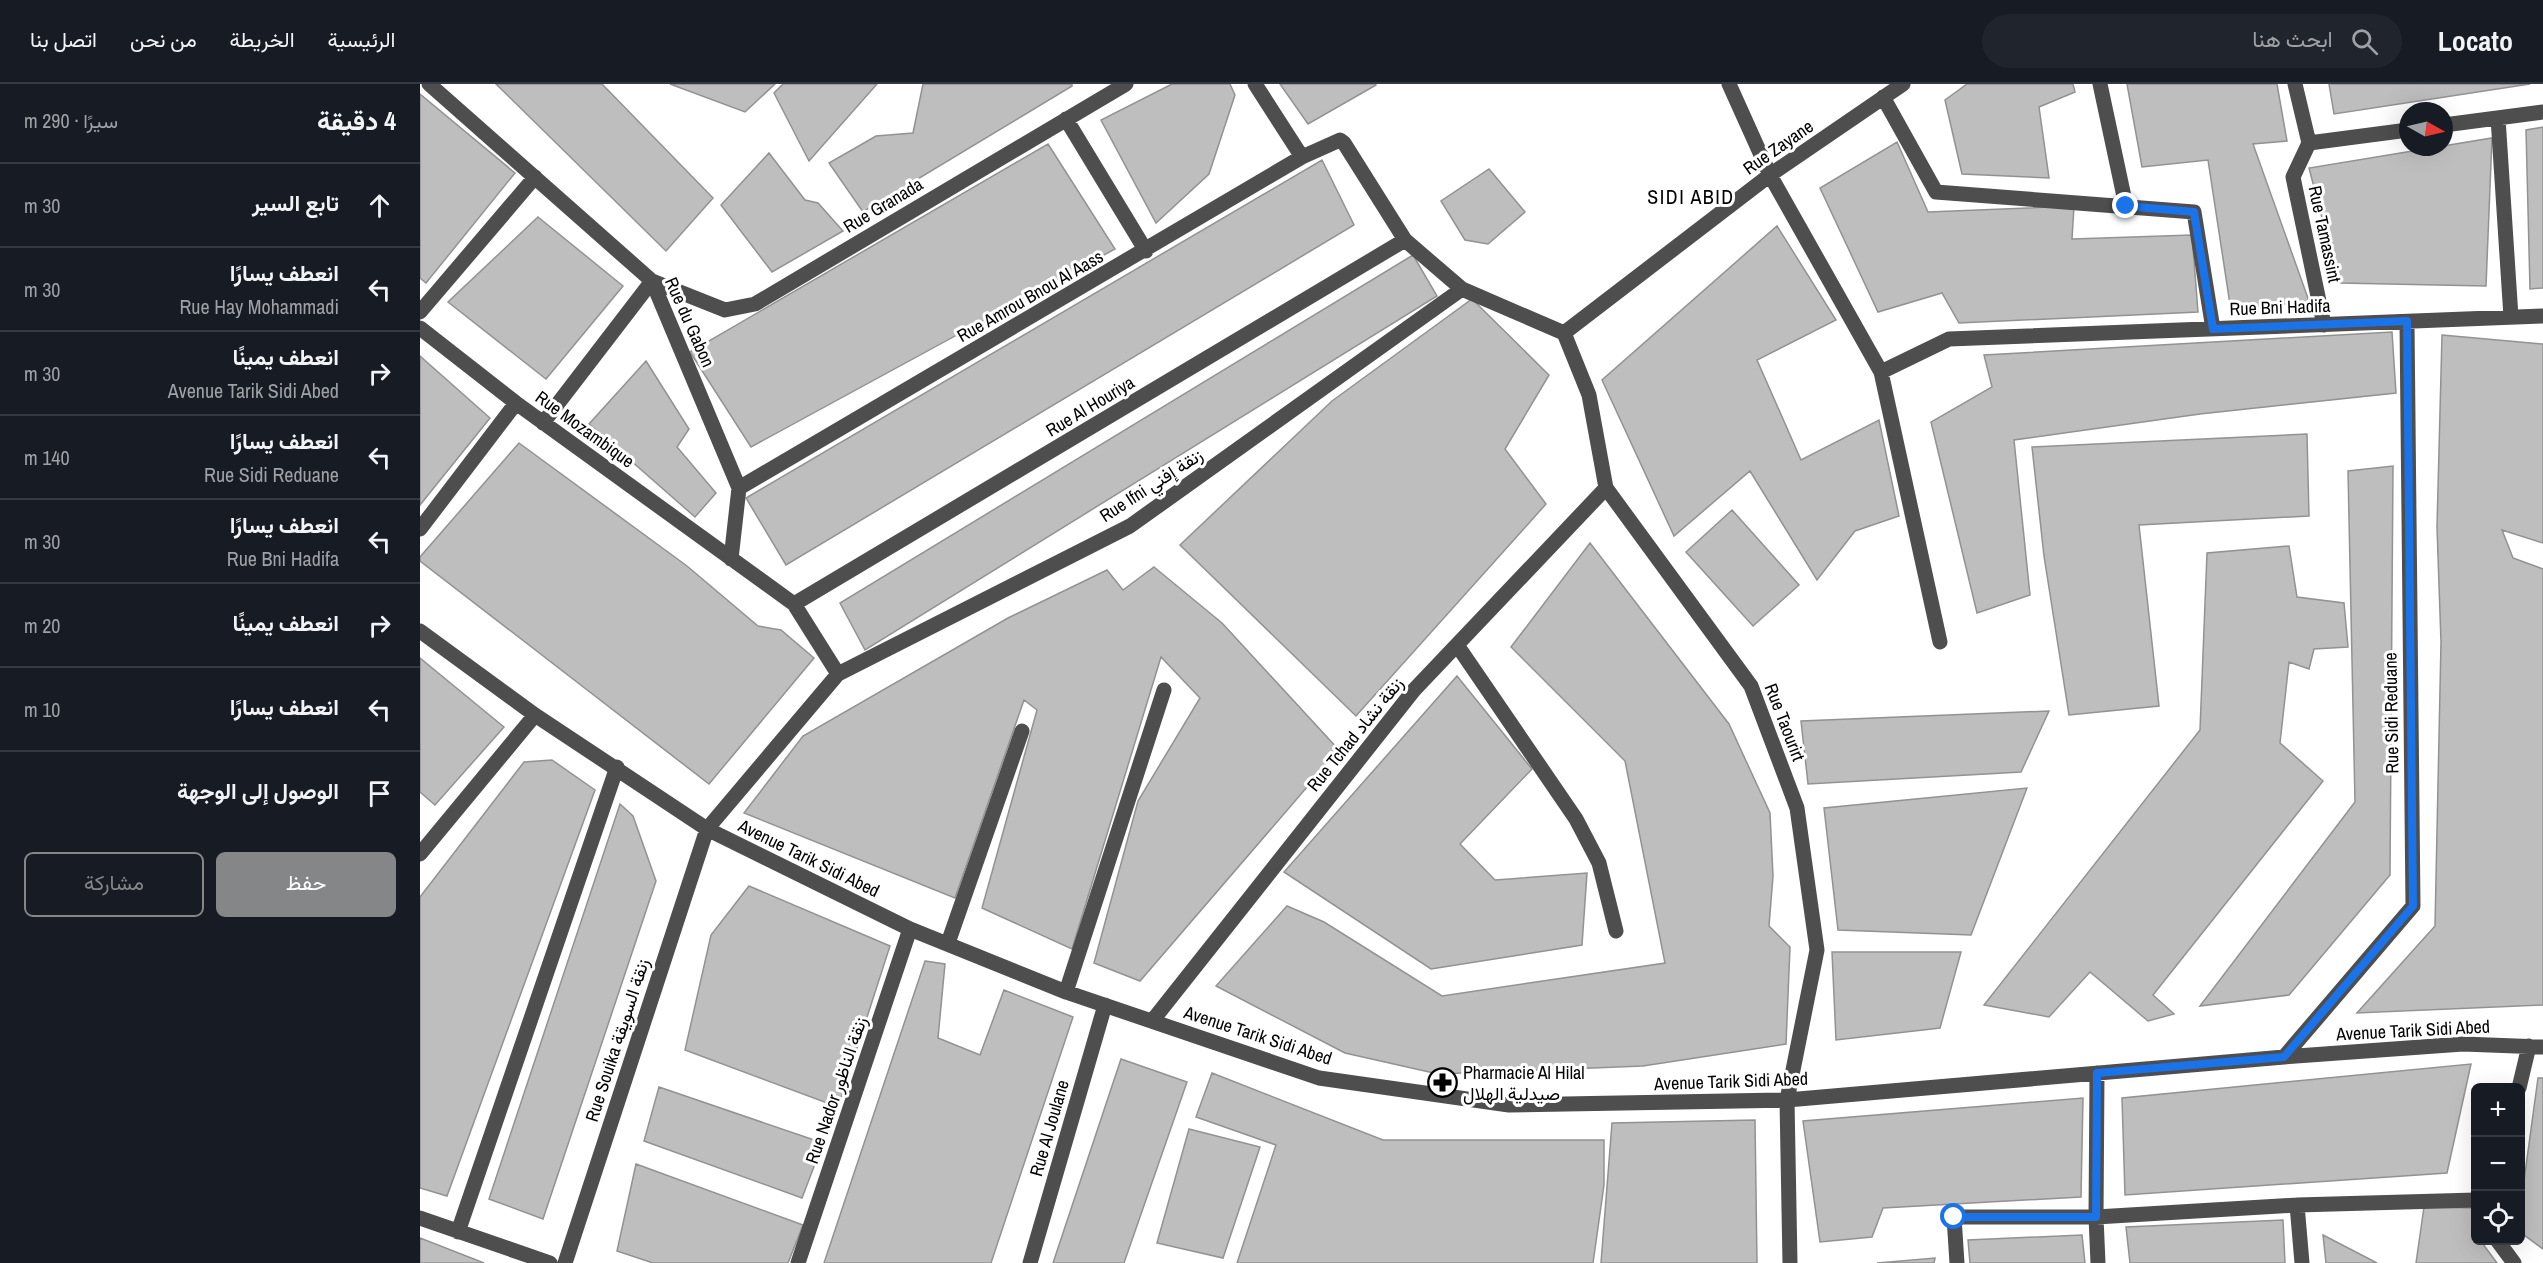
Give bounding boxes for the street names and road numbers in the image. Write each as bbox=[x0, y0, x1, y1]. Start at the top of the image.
street label: Rue Zayane bbox=[1738, 114, 1818, 180]
street label: Rue Granada bbox=[839, 171, 927, 239]
street label: Rue Tamassint bbox=[2303, 183, 2347, 285]
street label: Rue Amrou Bnou Al Aass bbox=[952, 244, 1108, 348]
street label: Rue du Gabon bbox=[659, 273, 721, 371]
street label: Rue Bni Hadifa bbox=[2229, 293, 2331, 321]
street label: Rue Al Houriya bbox=[1041, 370, 1139, 442]
street label: Rue Mozambique bbox=[531, 385, 639, 473]
street label: Rue Ifni زنقة إفني bbox=[1095, 442, 1209, 530]
street label: Rue Sidi Reduane bbox=[2377, 652, 2405, 774]
street label: Rue Tchad زنقة نشاد bbox=[1301, 672, 1409, 796]
street label: Rue Taourirt bbox=[1759, 680, 1811, 764]
street label: Avenue Tarik Sidi Abed bbox=[733, 813, 884, 903]
street label: Rue Souika زنقة السويقة bbox=[579, 955, 655, 1125]
street label: Avenue Tarik Sidi Abed bbox=[1180, 999, 1335, 1071]
street label: Rue Nador زنقة الناظور bbox=[799, 1013, 873, 1167]
street label: Avenue Tarik Sidi Abed bbox=[2334, 1013, 2491, 1047]
street label: Avenue Tarik Sidi Abed bbox=[1653, 1066, 1808, 1096]
street label: Rue Al Joulane bbox=[1023, 1077, 1075, 1179]

